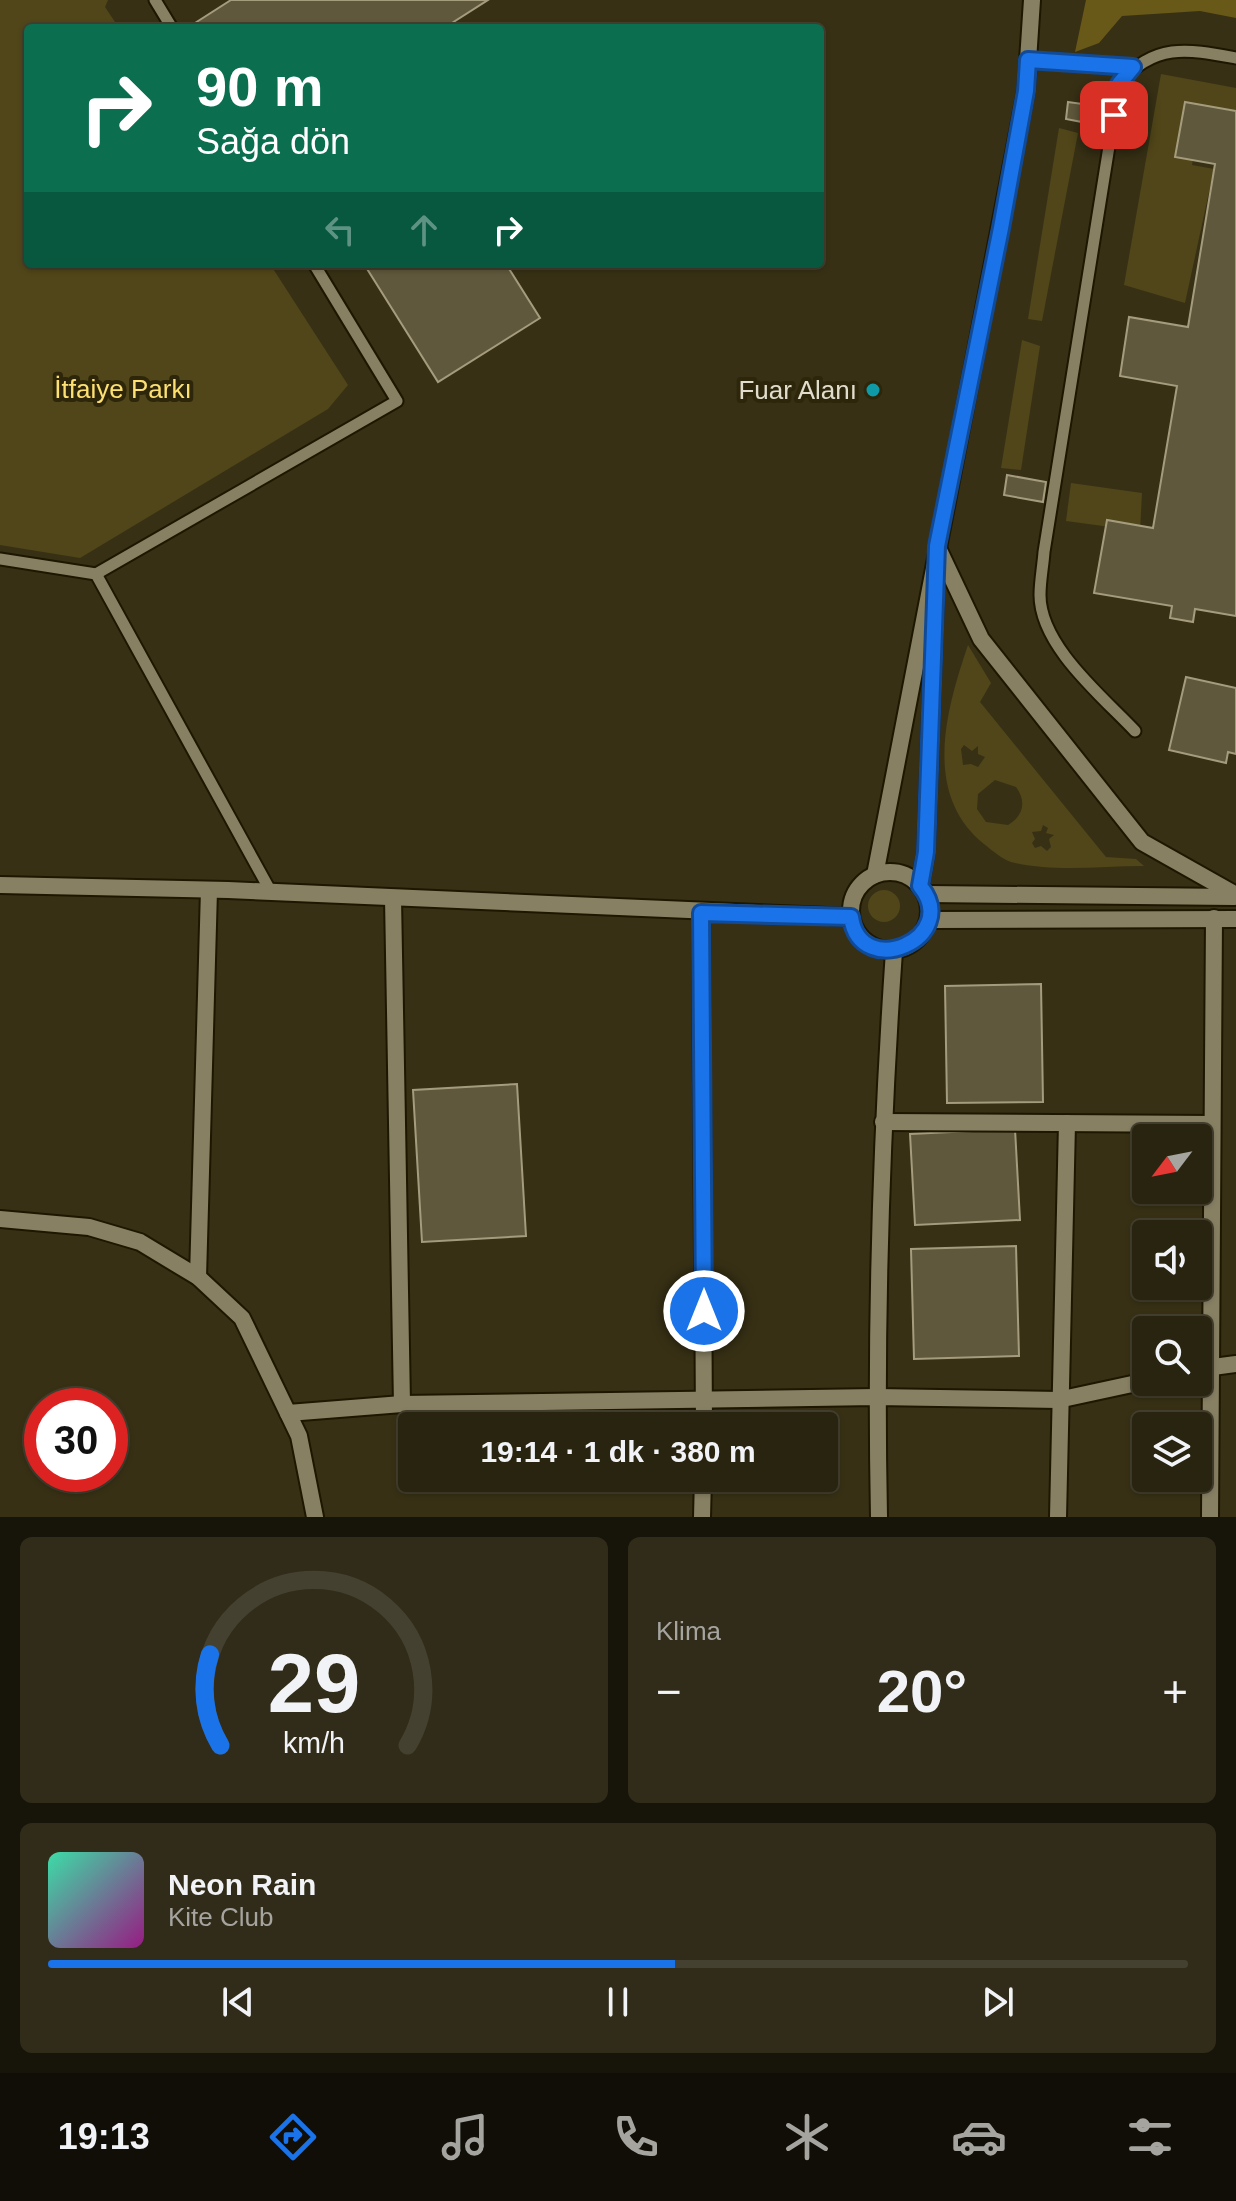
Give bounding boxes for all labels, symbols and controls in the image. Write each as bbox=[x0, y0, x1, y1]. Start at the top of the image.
text: 90 m bbox=[196, 55, 324, 118]
icon: right bbox=[64, 56, 168, 160]
pin bbox=[1080, 81, 1148, 149]
icon: arrive bbox=[1092, 93, 1136, 137]
text: Sağa dön bbox=[196, 121, 350, 162]
icon: left bbox=[318, 208, 362, 252]
icon: ahead bbox=[402, 208, 446, 252]
icon: right bbox=[486, 208, 530, 252]
park label: İtfaiye Parkı bbox=[54, 374, 192, 404]
place label: Fuar Alanı bbox=[738, 375, 857, 405]
marker: Fuar Alanı bbox=[864, 381, 882, 399]
north arrow bbox=[1132, 1124, 1212, 1204]
map controls bbox=[1132, 1124, 1212, 1492]
button: sound bbox=[1132, 1220, 1212, 1300]
position arrow bbox=[662, 1269, 746, 1353]
button: search bbox=[1132, 1316, 1212, 1396]
speed limit sign: 30 bbox=[24, 1388, 128, 1492]
button: layers bbox=[1132, 1412, 1212, 1492]
text: 19:14 · 1 dk · 380 m bbox=[480, 1435, 756, 1468]
text: Klima bbox=[656, 1616, 721, 1646]
text: 29 bbox=[268, 1637, 360, 1730]
text: 20° bbox=[877, 1658, 967, 1725]
text: − bbox=[656, 1667, 682, 1716]
text: + bbox=[1162, 1667, 1188, 1716]
text: km/h bbox=[283, 1727, 345, 1759]
text: Neon Rain bbox=[168, 1868, 316, 1901]
text: Kite Club bbox=[168, 1902, 274, 1932]
icon: previous bbox=[216, 1980, 260, 2024]
icon: pause bbox=[596, 1980, 640, 2024]
icon: next bbox=[976, 1980, 1020, 2024]
icon: directions bbox=[265, 2109, 321, 2165]
icon: music bbox=[437, 2109, 493, 2165]
icon: phone bbox=[608, 2109, 664, 2165]
icon: climate bbox=[779, 2109, 835, 2165]
icon: car bbox=[951, 2109, 1007, 2165]
icon: filters bbox=[1122, 2109, 1178, 2165]
text: 19:13 bbox=[58, 2116, 150, 2157]

